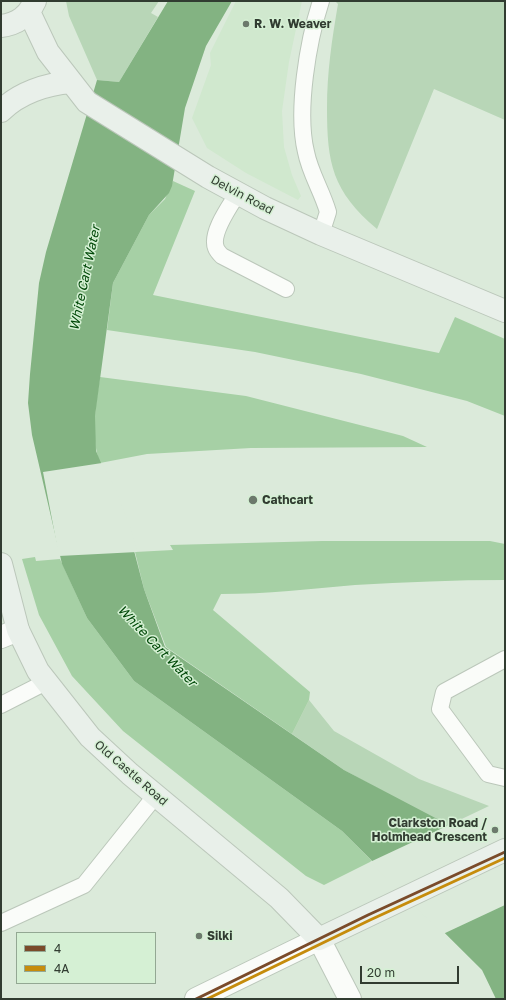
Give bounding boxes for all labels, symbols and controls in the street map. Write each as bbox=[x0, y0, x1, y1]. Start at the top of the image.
place label: R. W. Weaver bbox=[254, 17, 331, 31]
marker: R. W. Weaver bbox=[241, 19, 251, 29]
street label: Delvin Road bbox=[208, 173, 276, 217]
water label: White Cart Water bbox=[66, 224, 104, 332]
place label: Cathcart bbox=[262, 493, 313, 507]
marker: Cathcart bbox=[247, 494, 259, 506]
water label: White Cart Water bbox=[114, 602, 200, 690]
street label: Old Castle Road bbox=[91, 737, 171, 809]
place label: Clarkston Road / Holmhead Crescent bbox=[372, 816, 487, 844]
marker: Clarkston Road / Holmhead Crescent bbox=[490, 825, 500, 835]
place label: Silki bbox=[207, 929, 233, 943]
marker: Silki bbox=[194, 931, 204, 941]
legend bbox=[16, 932, 156, 984]
text: 4 bbox=[54, 941, 61, 956]
scale bar bbox=[362, 958, 461, 984]
text: 4A bbox=[54, 961, 69, 976]
text: 20 m bbox=[367, 965, 395, 980]

